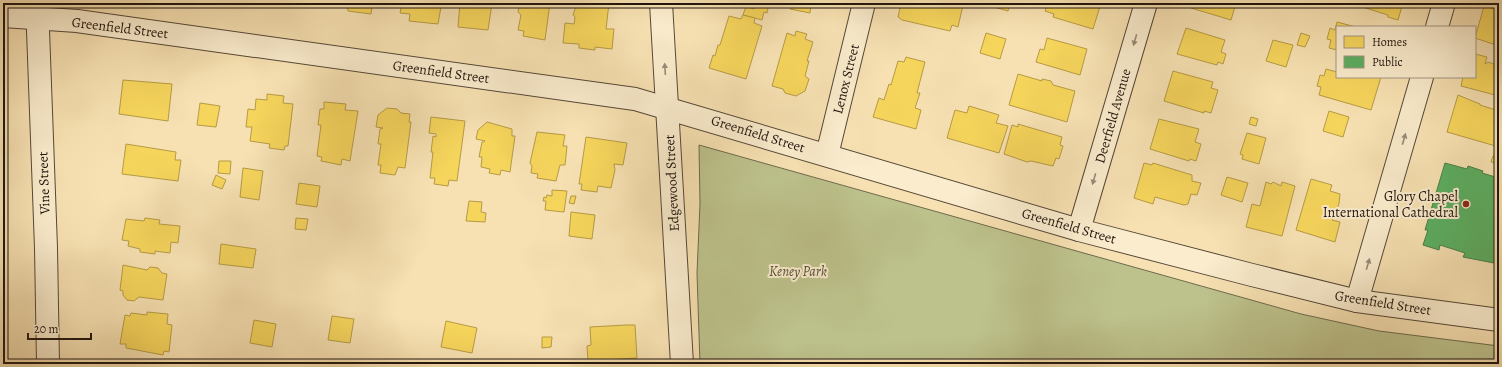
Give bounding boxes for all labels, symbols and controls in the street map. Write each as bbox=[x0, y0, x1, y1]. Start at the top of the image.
street label: Greenfield Street bbox=[71, 13, 170, 43]
legend bbox=[1336, 26, 1476, 78]
text: Homes bbox=[1372, 34, 1407, 50]
one-way arrow bbox=[1132, 35, 1138, 47]
street label: Lenox Street bbox=[828, 42, 864, 116]
text: Public bbox=[1372, 54, 1403, 70]
street label: Greenfield Street bbox=[392, 56, 491, 88]
one-way arrow bbox=[662, 63, 669, 75]
street label: Deerfield Avenue bbox=[1090, 66, 1136, 166]
street label: Greenfield Street bbox=[709, 111, 808, 157]
one-way arrow bbox=[1401, 132, 1407, 144]
street label: Edgewood Street bbox=[660, 134, 684, 232]
street label: Vine Street bbox=[33, 151, 55, 216]
one-way arrow bbox=[1091, 172, 1097, 185]
place label: Glory Chapel International Cathedral bbox=[1323, 187, 1459, 222]
marker: Glory Chapel International Cathedral bbox=[1461, 199, 1471, 209]
street label: Greenfield Street bbox=[1020, 203, 1119, 249]
one-way arrow bbox=[1365, 257, 1371, 269]
park label: Keney Park bbox=[769, 262, 827, 281]
street label: Greenfield Street bbox=[1334, 286, 1433, 320]
scale bar bbox=[28, 315, 91, 341]
text: 20 m bbox=[34, 321, 58, 337]

